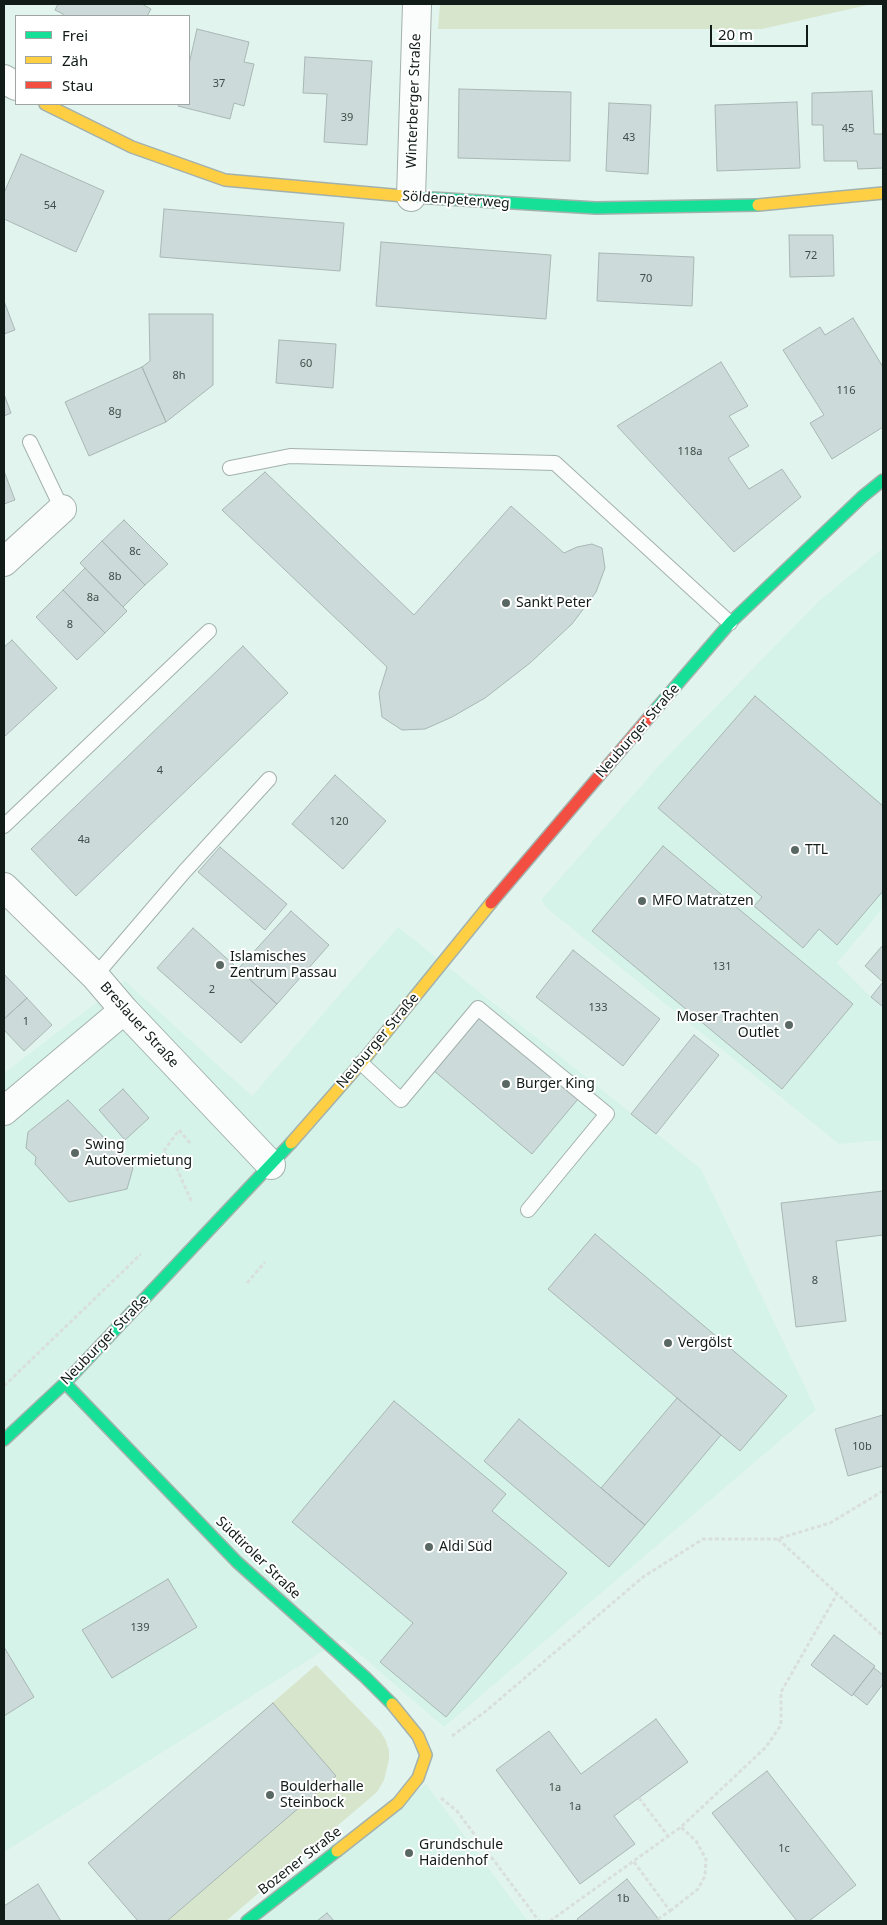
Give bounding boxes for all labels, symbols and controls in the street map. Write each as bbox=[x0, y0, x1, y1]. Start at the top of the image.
legend bbox=[15, 15, 190, 105]
scale bar bbox=[712, 15, 810, 47]
text: 20 m bbox=[718, 24, 753, 44]
text: Frei bbox=[62, 25, 88, 45]
street label: Winterberger Straße bbox=[403, 33, 425, 169]
text: Zäh bbox=[62, 50, 88, 70]
text: Stau bbox=[62, 75, 93, 95]
house number: 37 bbox=[213, 77, 225, 91]
house number: 39 bbox=[341, 111, 353, 125]
house number: 45 bbox=[842, 122, 854, 136]
house number: 43 bbox=[623, 131, 635, 145]
street label: Söldenpeterweg bbox=[402, 188, 510, 212]
house number: 54 bbox=[44, 199, 56, 213]
house number: 72 bbox=[805, 249, 817, 263]
house number: 70 bbox=[640, 272, 652, 286]
house number: 60 bbox=[300, 357, 312, 371]
house number: 8h bbox=[172, 369, 186, 383]
house number: 116 bbox=[837, 384, 855, 398]
house number: 8g bbox=[108, 405, 122, 419]
house number: 118a bbox=[677, 445, 703, 459]
house number: 8c bbox=[129, 545, 141, 559]
house number: 8b bbox=[108, 570, 122, 584]
house number: 8a bbox=[87, 591, 99, 605]
place label: Sankt Peter bbox=[516, 595, 591, 611]
marker: Sankt Peter bbox=[500, 597, 512, 609]
house number: 8 bbox=[67, 618, 73, 632]
street label: Neuburger Straße bbox=[593, 681, 683, 781]
house number: 4 bbox=[157, 764, 163, 778]
house number: 120 bbox=[330, 815, 348, 829]
house number: 4a bbox=[78, 833, 90, 847]
place label: TTL bbox=[805, 842, 828, 858]
marker: TTL bbox=[789, 844, 801, 856]
place label: MFO Matratzen bbox=[652, 893, 754, 909]
marker: MFO Matratzen bbox=[636, 895, 648, 907]
place label: Islamisches Zentrum Passau bbox=[230, 949, 337, 982]
marker: Islamisches Zentrum Passau bbox=[214, 959, 226, 971]
house number: 131 bbox=[713, 960, 731, 974]
street label: Breslauer Straße bbox=[96, 979, 182, 1071]
house number: 2 bbox=[209, 983, 215, 997]
street label: Neuburger Straße bbox=[333, 990, 423, 1092]
house number: 133 bbox=[589, 1001, 607, 1015]
place label: Moser Trachten Outlet bbox=[676, 1009, 779, 1042]
house number: 1 bbox=[23, 1015, 29, 1029]
marker: Moser Trachten Outlet bbox=[783, 1019, 795, 1031]
place label: Burger King bbox=[516, 1076, 595, 1092]
marker: Burger King bbox=[500, 1078, 512, 1090]
place label: Swing Autovermietung bbox=[85, 1137, 192, 1170]
marker: Swing Autovermietung bbox=[69, 1147, 81, 1159]
house number: 8 bbox=[812, 1274, 818, 1288]
street label: Neuburger Straße bbox=[58, 1291, 152, 1389]
place label: Vergölst bbox=[678, 1335, 732, 1351]
marker: Vergölst bbox=[662, 1337, 674, 1349]
house number: 10b bbox=[852, 1440, 872, 1454]
street label: Südtiroler Straße bbox=[212, 1513, 304, 1603]
place label: Aldi Süd bbox=[439, 1539, 492, 1555]
marker: Aldi Süd bbox=[423, 1541, 435, 1553]
house number: 139 bbox=[131, 1621, 149, 1635]
place label: Boulderhalle Steinbock bbox=[280, 1779, 364, 1811]
house number: 1a bbox=[549, 1781, 561, 1795]
marker: Boulderhalle Steinbock bbox=[264, 1789, 276, 1801]
house number: 1a bbox=[569, 1800, 581, 1814]
street label: Bozener Straße bbox=[255, 1823, 345, 1899]
place label: Grundschule Haidenhof bbox=[419, 1837, 503, 1870]
house number: 1c bbox=[778, 1842, 790, 1856]
marker: Grundschule Haidenhof bbox=[403, 1847, 415, 1859]
house number: 1b bbox=[616, 1892, 630, 1906]

